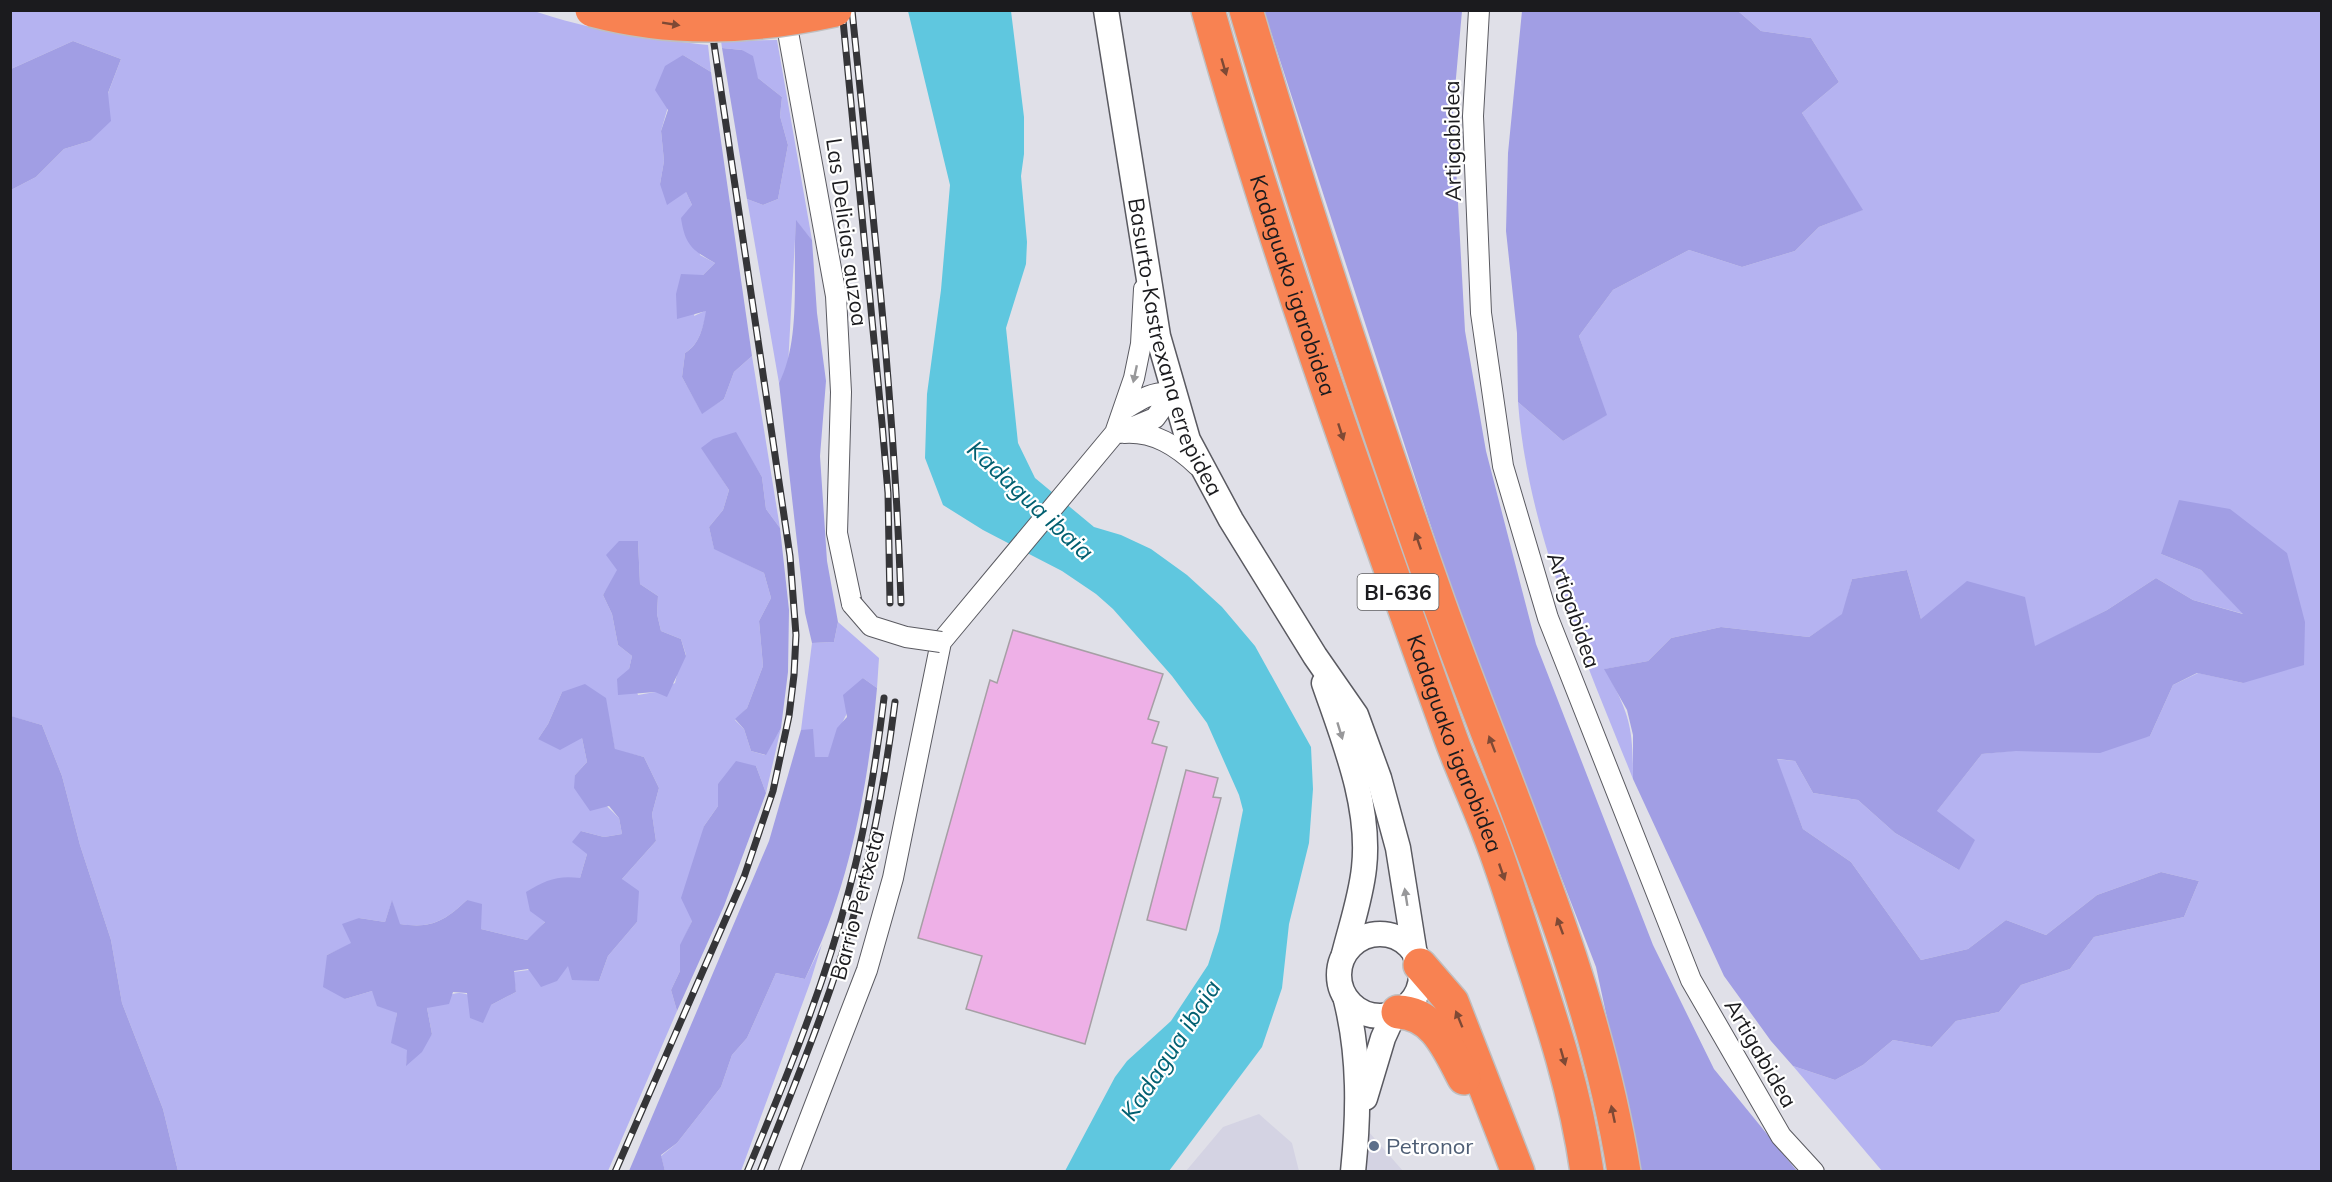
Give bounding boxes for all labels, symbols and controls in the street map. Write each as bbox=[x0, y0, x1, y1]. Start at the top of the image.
one-way arrow bbox=[661, 20, 680, 29]
one-way arrow bbox=[1220, 58, 1229, 76]
street label: Artigabidea bbox=[1437, 80, 1467, 202]
street label: Las Delicias auzoa bbox=[820, 136, 874, 328]
street label: Kadaguako igarobidea bbox=[1244, 171, 1343, 399]
street label: Basurto-Kastrexana errepidea bbox=[1122, 196, 1229, 501]
one-way arrow bbox=[1129, 365, 1139, 384]
one-way arrow bbox=[1337, 423, 1346, 441]
water label: Kadagua ibaia bbox=[962, 434, 1100, 566]
one-way arrow bbox=[1413, 532, 1422, 550]
street label: Artigabidea bbox=[1541, 548, 1607, 672]
road number: BI-636 bbox=[1358, 574, 1438, 610]
street label: Kadaguako igarobidea bbox=[1401, 631, 1509, 856]
one-way arrow bbox=[1336, 722, 1345, 740]
one-way arrow bbox=[1487, 734, 1497, 752]
street label: Barrio Pertxeta bbox=[824, 827, 890, 983]
one-way arrow bbox=[1498, 863, 1508, 881]
one-way arrow bbox=[1401, 888, 1410, 907]
one-way arrow bbox=[1555, 917, 1565, 935]
water label: Kadagua ibaia bbox=[1113, 974, 1227, 1126]
street label: Artigabidea bbox=[1719, 994, 1803, 1112]
one-way arrow bbox=[1454, 1010, 1463, 1028]
one-way arrow bbox=[1559, 1048, 1568, 1066]
one-way arrow bbox=[1608, 1104, 1617, 1123]
place label: Petronor bbox=[1386, 1132, 1473, 1160]
marker: Petronor bbox=[1367, 1139, 1381, 1153]

